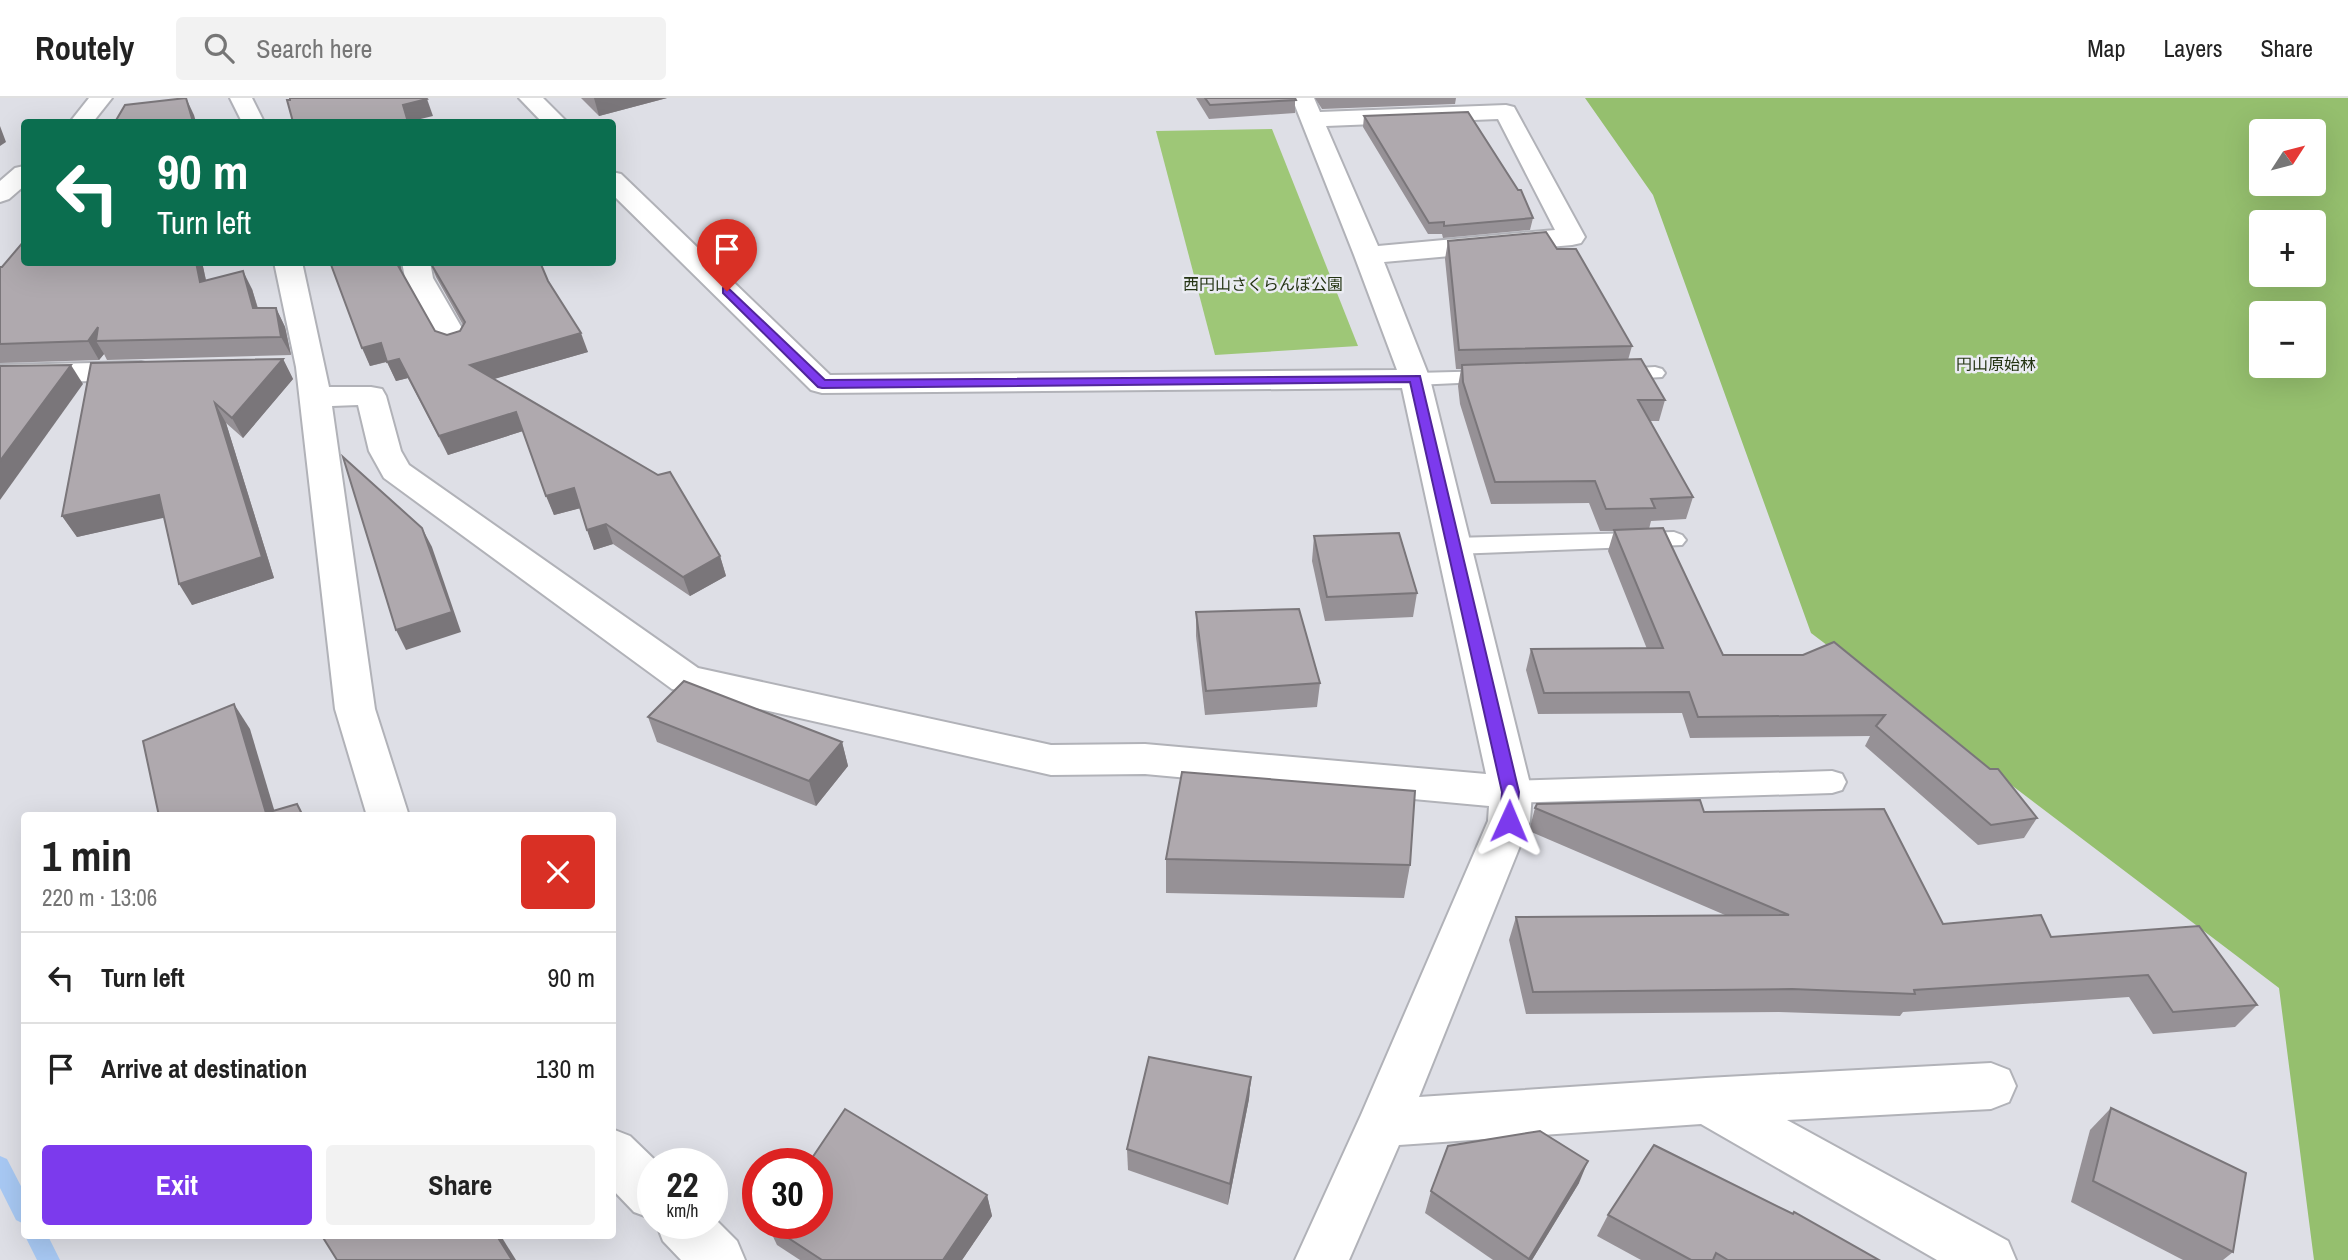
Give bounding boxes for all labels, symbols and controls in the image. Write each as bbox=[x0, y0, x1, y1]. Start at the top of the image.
search box bbox=[176, 17, 666, 80]
text: Routely bbox=[35, 26, 134, 70]
icon: search bbox=[200, 29, 238, 67]
text: Search here bbox=[256, 31, 372, 66]
text: Map bbox=[2087, 32, 2125, 64]
text: Layers bbox=[2163, 32, 2222, 64]
text: Share bbox=[2260, 32, 2313, 64]
north arrow bbox=[2249, 119, 2326, 196]
map controls bbox=[2249, 119, 2326, 378]
text: 90 m bbox=[157, 138, 249, 204]
icon: left bbox=[42, 147, 133, 238]
text: Turn left bbox=[157, 201, 251, 244]
button: + bbox=[2249, 210, 2326, 287]
pin bbox=[697, 219, 757, 291]
icon: arrive bbox=[708, 230, 746, 268]
park label: 西円山さくらんぼ公園 bbox=[1183, 273, 1343, 295]
button: − bbox=[2249, 301, 2326, 378]
park label: 円山原始林 bbox=[1956, 353, 2036, 375]
position arrow bbox=[1472, 784, 1546, 858]
text: 1 min bbox=[42, 828, 132, 884]
button: close bbox=[521, 835, 595, 909]
text: 220 m · 13:06 bbox=[42, 882, 157, 913]
icon: left bbox=[42, 959, 80, 997]
text: Turn left bbox=[101, 960, 185, 995]
text: 90 m bbox=[548, 960, 595, 995]
icon: arrive bbox=[42, 1050, 80, 1088]
text: Arrive at destination bbox=[101, 1051, 307, 1086]
text: 130 m bbox=[536, 1051, 595, 1086]
button: Exit bbox=[42, 1145, 312, 1225]
button: Share bbox=[326, 1145, 595, 1225]
speed limit sign: 30 bbox=[742, 1148, 833, 1239]
text: 22 bbox=[667, 1161, 698, 1208]
text: km/h bbox=[667, 1198, 699, 1223]

